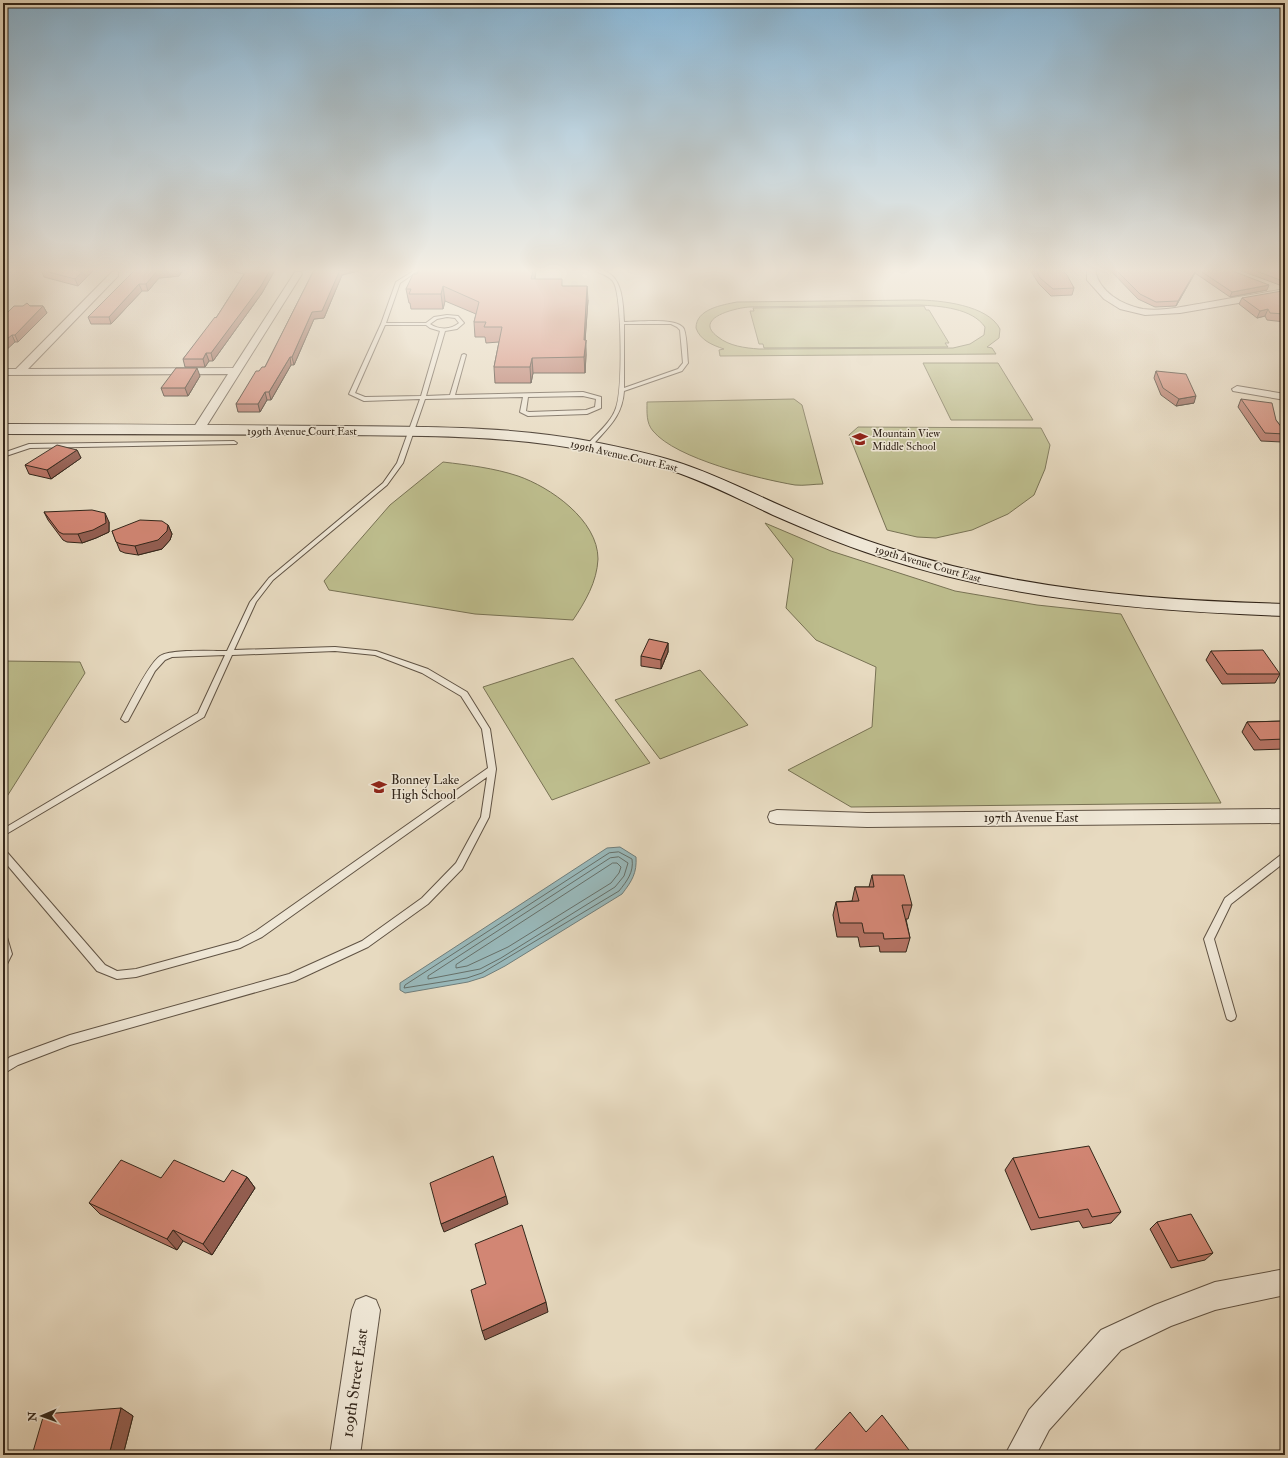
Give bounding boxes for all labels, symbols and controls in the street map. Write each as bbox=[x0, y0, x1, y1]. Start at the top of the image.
street label: 199th Avenue Court East bbox=[247, 425, 357, 438]
place label: Mountain View Middle School bbox=[872, 427, 940, 453]
school or university icon: Mountain View Middle School bbox=[851, 430, 869, 448]
street label: 199th Avenue Court East bbox=[569, 437, 679, 475]
street label: 199th Avenue Court East bbox=[873, 543, 983, 585]
place label: Bonney Lake High School bbox=[391, 772, 460, 803]
school or university icon: Bonney Lake High School bbox=[370, 778, 388, 796]
street label: 197th Avenue East bbox=[984, 810, 1078, 826]
street label: 109th Street East bbox=[337, 1327, 373, 1439]
north arrow bbox=[22, 1396, 62, 1436]
text: N bbox=[26, 1410, 39, 1422]

